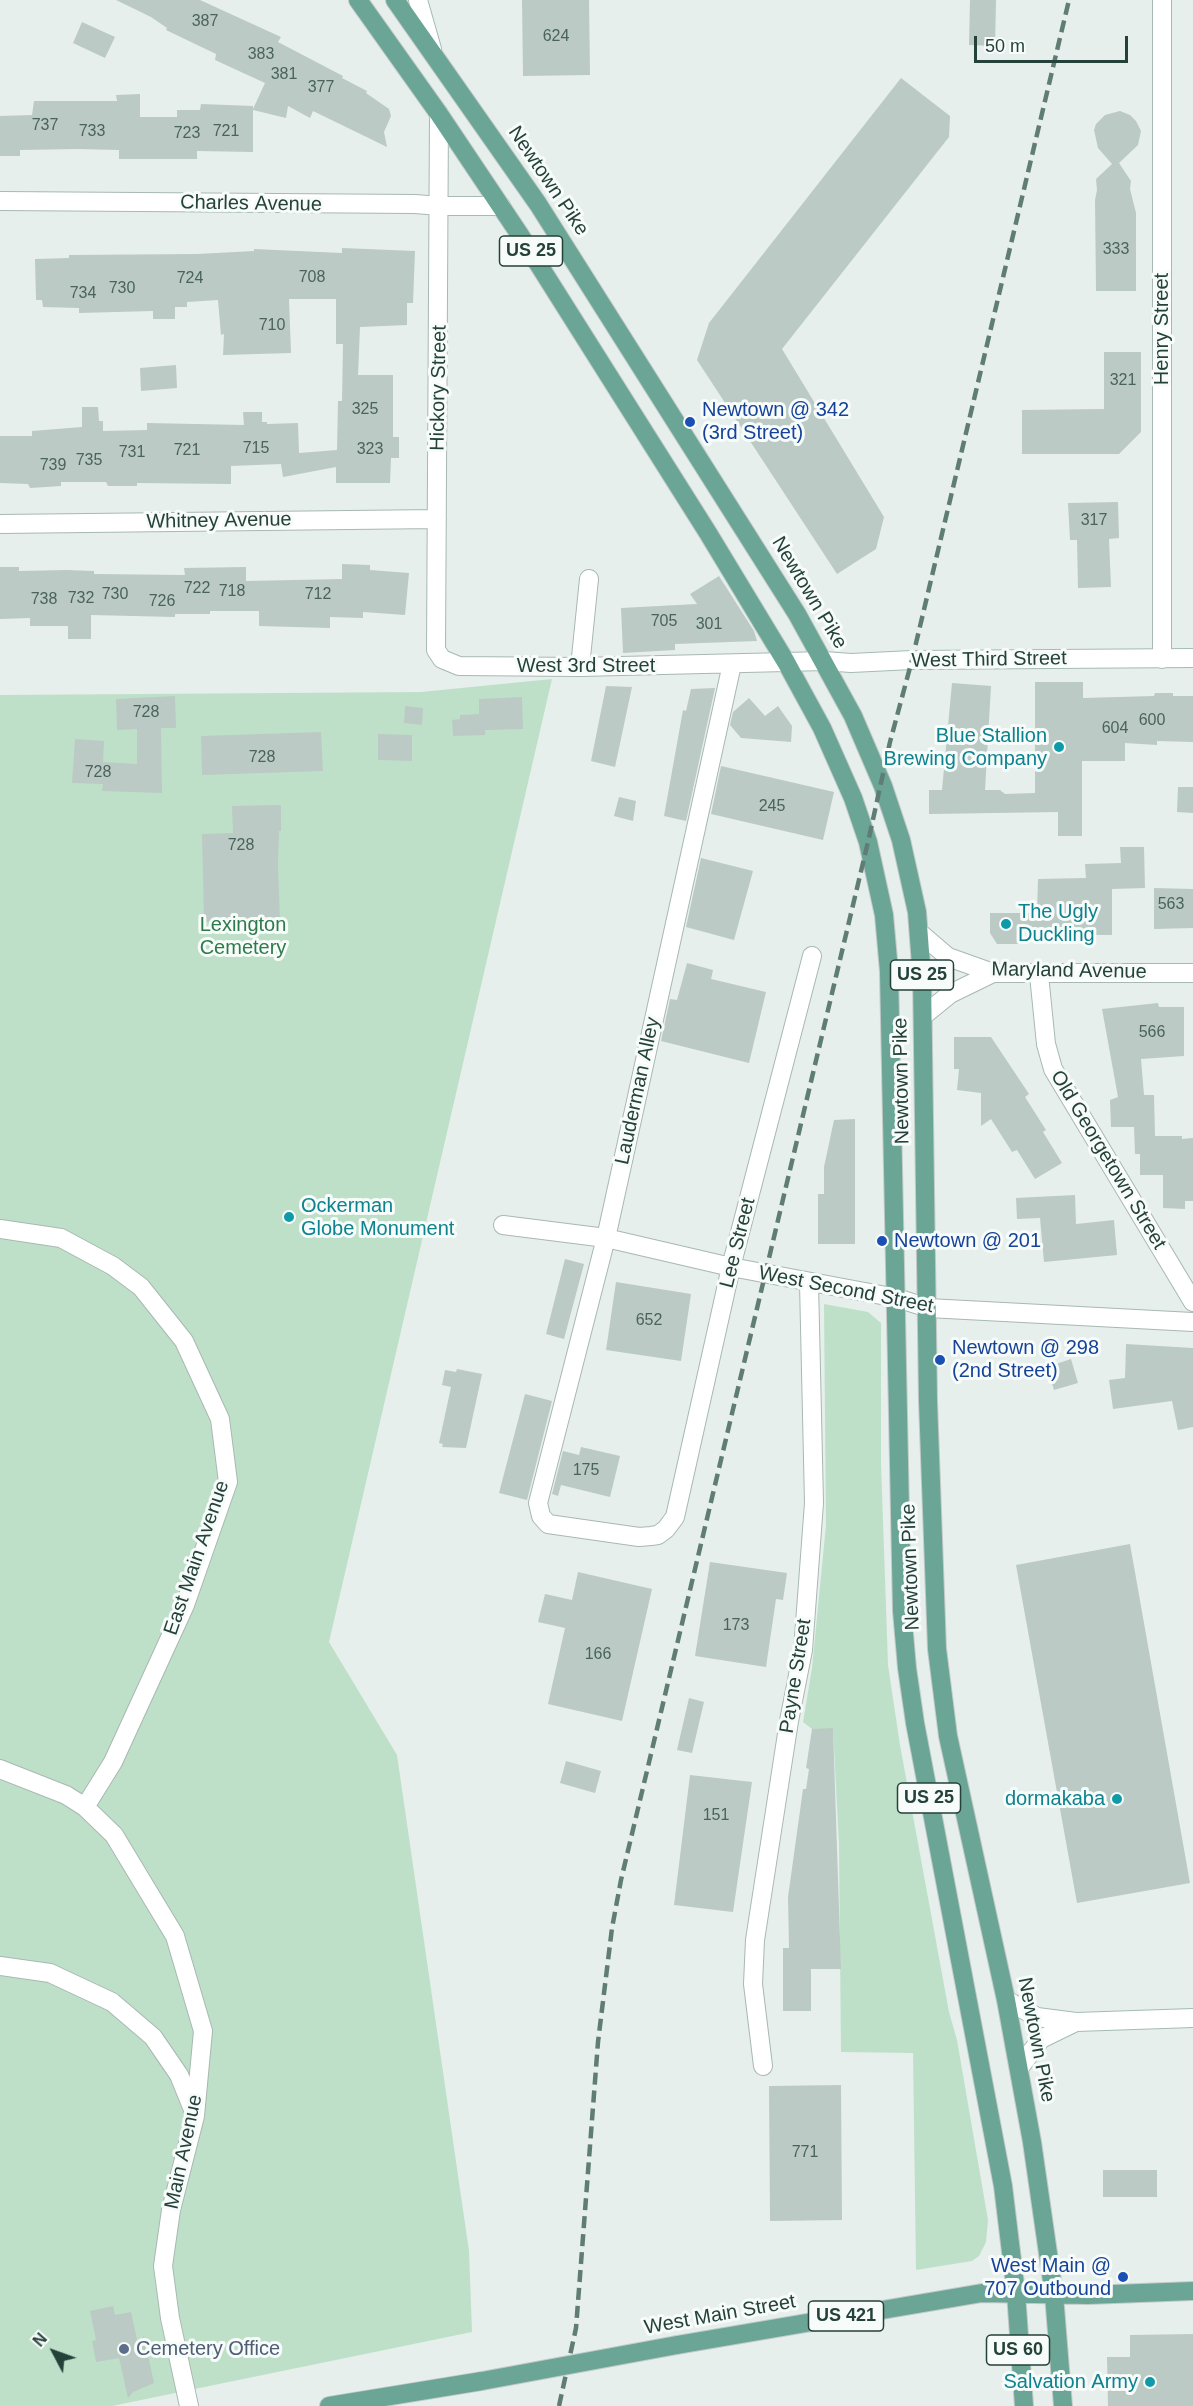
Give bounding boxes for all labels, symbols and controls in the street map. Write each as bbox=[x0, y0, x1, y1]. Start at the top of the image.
house number: 387 bbox=[192, 12, 218, 32]
scale bar bbox=[977, 24, 1132, 62]
house number: 624 bbox=[543, 27, 569, 47]
text: 50 m bbox=[985, 36, 1025, 56]
house number: 383 bbox=[248, 45, 274, 65]
house number: 381 bbox=[271, 65, 297, 85]
house number: 377 bbox=[308, 78, 334, 98]
house number: 737 bbox=[32, 116, 58, 136]
house number: 733 bbox=[79, 122, 105, 142]
house number: 721 bbox=[213, 122, 239, 142]
street label: Newtown Pike bbox=[503, 122, 593, 240]
house number: 723 bbox=[174, 124, 200, 144]
street label: Charles Avenue bbox=[180, 191, 322, 217]
road number: US 25 bbox=[500, 236, 562, 266]
house number: 333 bbox=[1103, 240, 1129, 260]
house number: 708 bbox=[299, 268, 325, 288]
house number: 724 bbox=[177, 269, 203, 289]
street label: Henry Street bbox=[1150, 273, 1174, 385]
house number: 730 bbox=[109, 279, 135, 299]
house number: 734 bbox=[70, 284, 96, 304]
house number: 710 bbox=[259, 316, 285, 336]
street label: Hickory Street bbox=[426, 325, 452, 451]
house number: 321 bbox=[1110, 371, 1136, 391]
place label: Newtown @ 342 (3rd Street) bbox=[702, 398, 849, 445]
house number: 325 bbox=[352, 400, 378, 420]
marker: Newtown @ 342 (3rd Street) bbox=[683, 415, 697, 429]
house number: 715 bbox=[243, 439, 269, 459]
house number: 323 bbox=[357, 440, 383, 460]
house number: 721 bbox=[174, 441, 200, 461]
house number: 731 bbox=[119, 443, 145, 463]
house number: 735 bbox=[76, 451, 102, 471]
house number: 739 bbox=[40, 456, 66, 476]
street label: Whitney Avenue bbox=[146, 508, 292, 534]
house number: 317 bbox=[1081, 511, 1107, 531]
street label: Newtown Pike bbox=[766, 533, 852, 653]
house number: 722 bbox=[184, 579, 210, 599]
house number: 718 bbox=[219, 582, 245, 602]
house number: 730 bbox=[102, 585, 128, 605]
house number: 712 bbox=[305, 585, 331, 605]
house number: 732 bbox=[68, 589, 94, 609]
house number: 738 bbox=[31, 590, 57, 610]
house number: 726 bbox=[149, 592, 175, 612]
house number: 705 bbox=[651, 612, 677, 632]
house number: 301 bbox=[696, 615, 722, 635]
street label: West Third Street bbox=[911, 647, 1067, 673]
street label: West 3rd Street bbox=[517, 654, 655, 678]
house number: 728 bbox=[133, 703, 159, 723]
house number: 600 bbox=[1139, 711, 1165, 731]
house number: 604 bbox=[1102, 719, 1128, 739]
place label: Blue Stallion Brewing Company bbox=[884, 724, 1047, 771]
marker: Blue Stallion Brewing Company bbox=[1052, 740, 1066, 754]
house number: 728 bbox=[249, 748, 275, 768]
house number: 728 bbox=[85, 763, 111, 783]
house number: 245 bbox=[759, 797, 785, 817]
house number: 728 bbox=[228, 836, 254, 856]
house number: 563 bbox=[1158, 895, 1184, 915]
place label: The Ugly Duckling bbox=[1018, 900, 1098, 947]
park label: Lexington Cemetery bbox=[200, 913, 286, 960]
marker: The Ugly Duckling bbox=[999, 917, 1013, 931]
street label: Maryland Avenue bbox=[991, 958, 1147, 984]
road number: US 25 bbox=[890, 960, 954, 990]
street label: Lauderman Alley bbox=[611, 1015, 665, 1167]
street label: Newtown Pike bbox=[889, 1017, 915, 1145]
house number: 566 bbox=[1139, 1023, 1165, 1043]
street label: Old Georgetown Street bbox=[1045, 1066, 1171, 1254]
place label: Ockerman Globe Monument bbox=[301, 1194, 454, 1241]
street label: Lee Street bbox=[715, 1195, 761, 1291]
marker: Ockerman Globe Monument bbox=[282, 1210, 296, 1224]
place label: Newtown @ 201 bbox=[894, 1229, 1041, 1253]
marker: Newtown @ 201 bbox=[875, 1234, 889, 1248]
street label: West Second Street bbox=[757, 1261, 935, 1319]
house number: 652 bbox=[636, 1311, 662, 1331]
place label: Newtown @ 298 (2nd Street) bbox=[952, 1336, 1099, 1383]
marker: Newtown @ 298 (2nd Street) bbox=[933, 1353, 947, 1367]
house number: 175 bbox=[573, 1461, 599, 1481]
street label: East Main Avenue bbox=[159, 1478, 235, 1638]
street label: Newtown Pike bbox=[897, 1503, 925, 1631]
house number: 173 bbox=[723, 1616, 749, 1636]
street label: Payne Street bbox=[775, 1617, 817, 1735]
house number: 166 bbox=[585, 1645, 611, 1665]
road number: US 25 bbox=[898, 1783, 960, 1813]
place label: dormakaba bbox=[1005, 1787, 1105, 1811]
marker: dormakaba bbox=[1110, 1792, 1124, 1806]
house number: 151 bbox=[703, 1806, 729, 1826]
street label: Newtown Pike bbox=[1012, 1976, 1060, 2104]
street label: Main Avenue bbox=[160, 2093, 208, 2211]
house number: 771 bbox=[792, 2143, 818, 2163]
place label: West Main @ 707 Outbound bbox=[984, 2254, 1111, 2301]
marker: West Main @ 707 Outbound bbox=[1116, 2270, 1130, 2284]
street label: West Main Street bbox=[643, 2290, 797, 2340]
road number: US 421 bbox=[808, 2301, 884, 2331]
north arrow bbox=[24, 2322, 84, 2382]
text: N bbox=[30, 2330, 50, 2350]
road number: US 60 bbox=[986, 2335, 1050, 2365]
place label: Cemetery Office bbox=[136, 2337, 280, 2361]
marker: Cemetery Office bbox=[117, 2342, 131, 2356]
place label: Salvation Army bbox=[1004, 2370, 1138, 2394]
marker: Salvation Army bbox=[1143, 2375, 1157, 2389]

